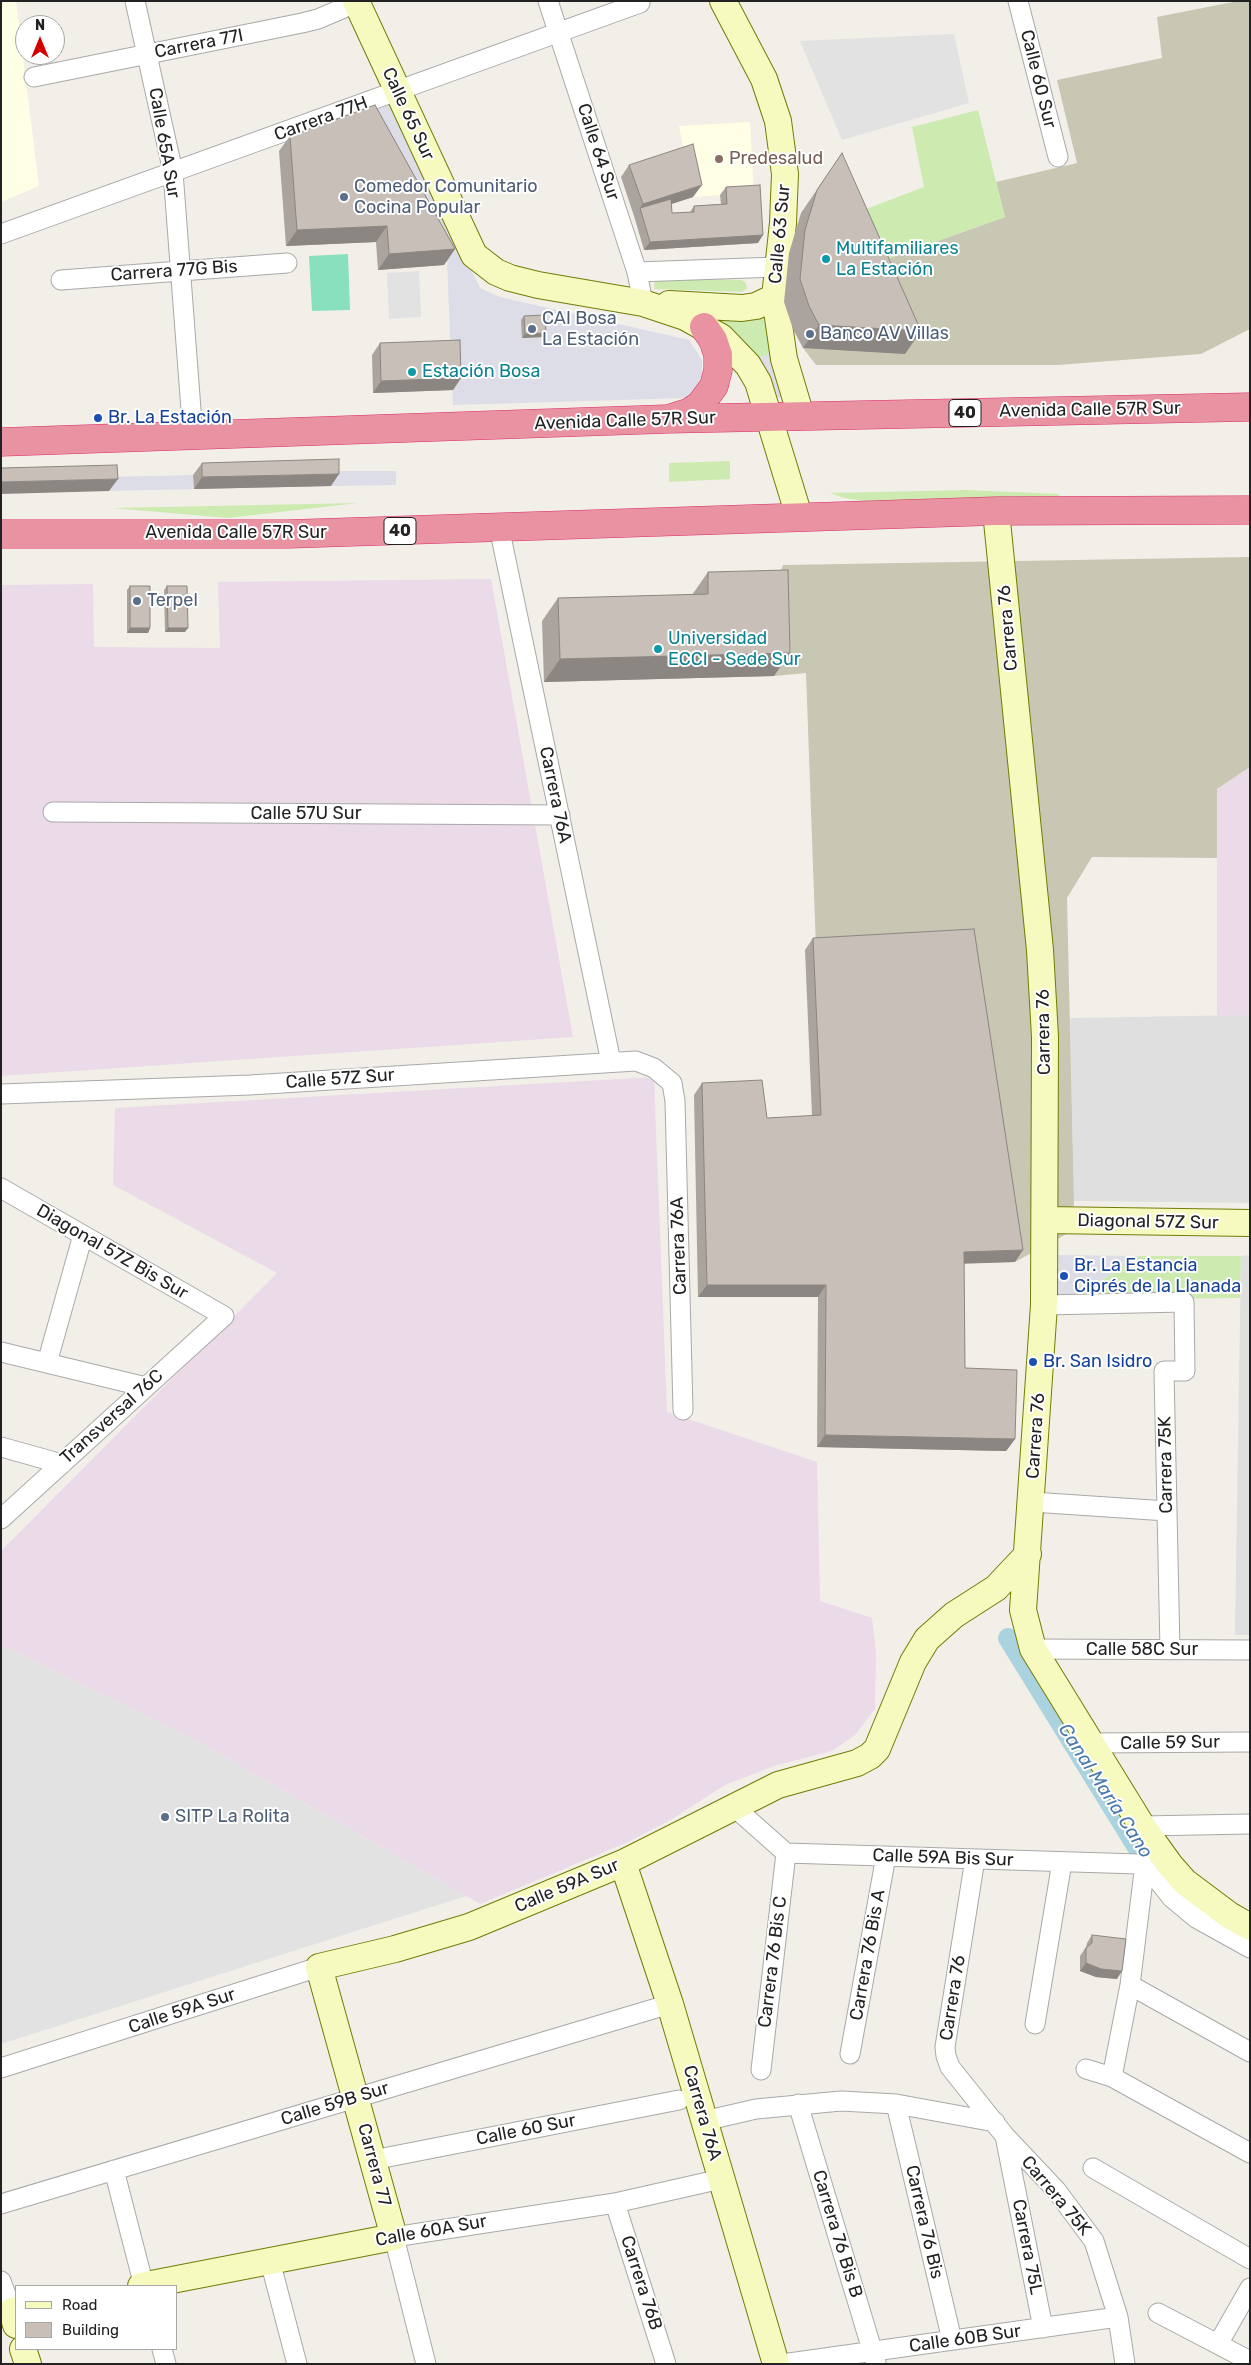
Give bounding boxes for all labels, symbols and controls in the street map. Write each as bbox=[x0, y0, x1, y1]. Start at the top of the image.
north arrow bbox=[15, 15, 65, 65]
text: N bbox=[35, 17, 45, 34]
street label: Carrera 77I bbox=[153, 25, 245, 63]
street label: Calle 60 Sur bbox=[1015, 28, 1061, 130]
street label: Calle 65 Sur bbox=[377, 64, 439, 164]
street label: Calle 65A Sur bbox=[144, 86, 184, 200]
street label: Carrera 77H bbox=[271, 92, 371, 146]
street label: Calle 64 Sur bbox=[572, 101, 624, 203]
place label: Predesalud bbox=[729, 148, 823, 170]
marker: Predesalud bbox=[713, 153, 725, 165]
place label: Comedor Comunitario Cocina Popular bbox=[354, 176, 538, 218]
street label: Calle 63 Sur bbox=[765, 183, 795, 285]
marker: Comedor Comunitario Cocina Popular bbox=[338, 191, 350, 203]
place label: Multifamiliares La Estación bbox=[836, 238, 959, 280]
marker: Multifamiliares La Estación bbox=[820, 253, 832, 265]
street label: Carrera 77G Bis bbox=[110, 256, 238, 286]
place label: CAI Bosa La Estación bbox=[542, 308, 639, 350]
marker: CAI Bosa La Estación bbox=[526, 323, 538, 335]
place label: Banco AV Villas bbox=[820, 323, 949, 345]
marker: Banco AV Villas bbox=[804, 328, 816, 340]
place label: Estación Bosa bbox=[422, 361, 540, 383]
marker: Estación Bosa bbox=[406, 366, 418, 378]
street label: Avenida Calle 57R Sur bbox=[999, 398, 1181, 422]
road number: 40 bbox=[949, 399, 981, 426]
place label: Br. La Estación bbox=[108, 407, 232, 429]
street label: Avenida Calle 57R Sur bbox=[534, 407, 716, 435]
marker: Br. La Estación bbox=[92, 412, 104, 424]
road number: 40 bbox=[384, 518, 416, 544]
street label: Avenida Calle 57R Sur bbox=[145, 522, 327, 544]
street label: Carrera 76 bbox=[993, 584, 1023, 672]
place label: Terpel bbox=[147, 590, 198, 612]
marker: Terpel bbox=[131, 595, 143, 607]
place label: Universidad ECCI - Sede Sur bbox=[668, 628, 801, 670]
marker: Universidad ECCI - Sede Sur bbox=[652, 643, 664, 655]
street label: Carrera 76A bbox=[534, 745, 576, 845]
street label: Calle 57U Sur bbox=[251, 803, 361, 825]
street label: Carrera 76 bbox=[1032, 989, 1056, 1075]
street label: Calle 57Z Sur bbox=[285, 1064, 395, 1094]
street label: Carrera 76A bbox=[666, 1197, 692, 1295]
street label: Diagonal 57Z Bis Sur bbox=[32, 1200, 192, 1304]
street label: Diagonal 57Z Sur bbox=[1077, 1210, 1219, 1234]
place label: Br. La Estancia Ciprés de la Llanada bbox=[1074, 1255, 1241, 1298]
marker: Br. La Estancia Ciprés de la Llanada bbox=[1058, 1270, 1070, 1282]
place label: Br. San Isidro bbox=[1043, 1351, 1152, 1373]
marker: Br. San Isidro bbox=[1027, 1356, 1039, 1368]
street label: Transversal 76C bbox=[56, 1365, 168, 1469]
street label: Carrera 76 bbox=[1022, 1392, 1050, 1480]
street label: Carrera 75K bbox=[1154, 1416, 1178, 1514]
street label: Calle 58C Sur bbox=[1086, 1639, 1198, 1661]
water label: Canal María Cano bbox=[1053, 1719, 1157, 1863]
street label: Calle 59 Sur bbox=[1120, 1731, 1220, 1755]
place label: SITP La Rolita bbox=[175, 1806, 290, 1828]
marker: SITP La Rolita bbox=[159, 1811, 171, 1823]
street label: Calle 59A Bis Sur bbox=[872, 1845, 1014, 1871]
street label: Calle 59A Sur bbox=[512, 1854, 622, 1918]
street label: Carrera 76 Bis A bbox=[846, 1888, 890, 2022]
street label: Carrera 76 Bis C bbox=[754, 1895, 792, 2029]
street label: Carrera 76 bbox=[936, 1954, 970, 2042]
street label: Calle 59A Sur bbox=[126, 1984, 238, 2038]
street label: Carrera 76A bbox=[678, 2063, 726, 2163]
street label: Calle 59B Sur bbox=[278, 2077, 392, 2131]
street label: Calle 60 Sur bbox=[475, 2110, 577, 2150]
street label: Carrera 77 bbox=[353, 2121, 395, 2209]
street label: Carrera 75K bbox=[1016, 2152, 1096, 2240]
street label: Carrera 76 Bis bbox=[900, 2163, 948, 2281]
street label: Carrera 76 Bis B bbox=[807, 2167, 867, 2301]
street label: Carrera 75L bbox=[1007, 2198, 1047, 2296]
street label: Calle 60A Sur bbox=[374, 2211, 488, 2251]
street label: Carrera 76B bbox=[616, 2233, 666, 2333]
legend bbox=[15, 2285, 178, 2350]
text: Road bbox=[62, 2296, 98, 2314]
street label: Calle 60B Sur bbox=[908, 2320, 1022, 2358]
text: Building bbox=[62, 2321, 119, 2339]

